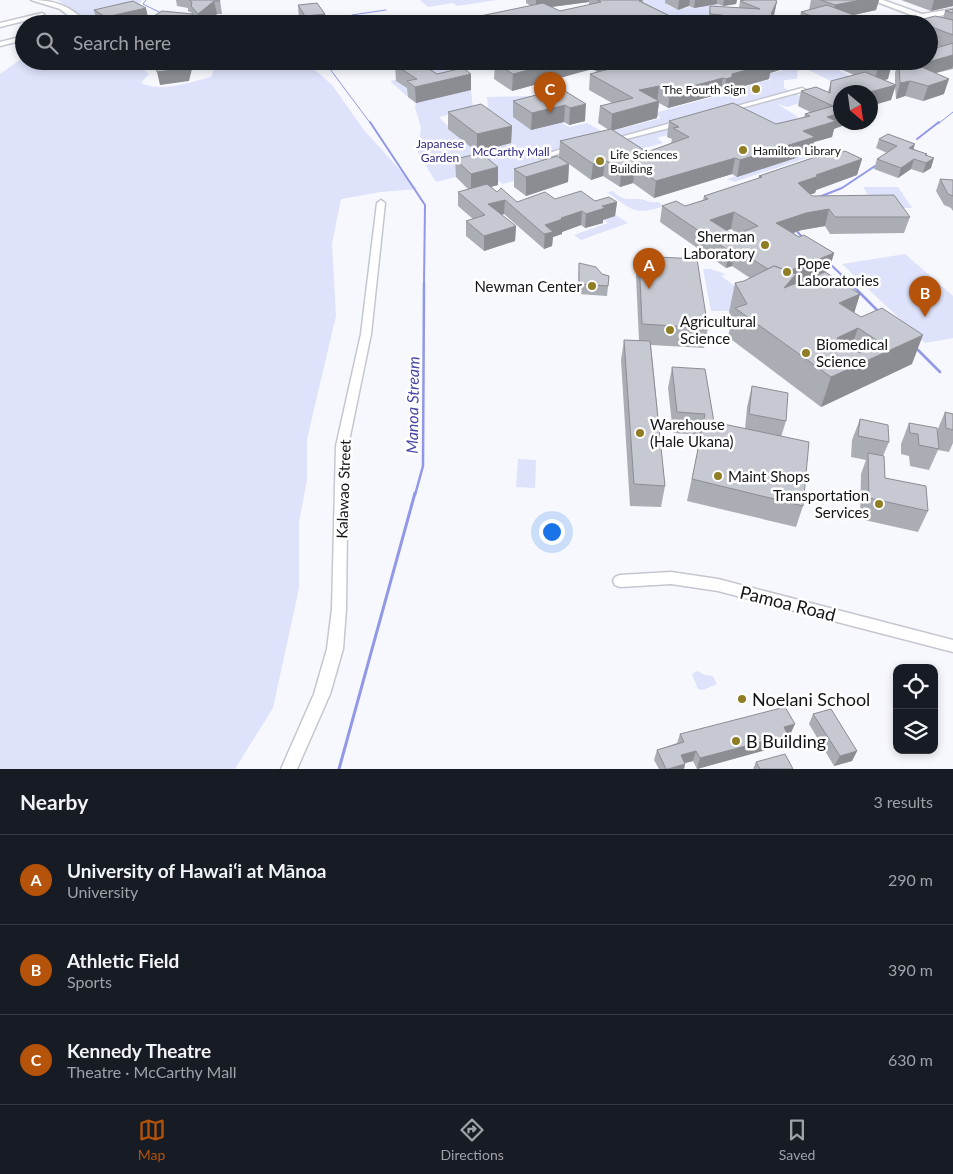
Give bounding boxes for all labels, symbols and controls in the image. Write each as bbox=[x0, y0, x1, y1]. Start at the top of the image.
search box bbox=[15, 15, 938, 70]
icon: search bbox=[33, 29, 61, 57]
text: Search here bbox=[73, 31, 171, 54]
pin: C bbox=[534, 72, 566, 113]
place label: The Fourth Sign bbox=[662, 82, 746, 97]
marker: The Fourth Sign bbox=[750, 83, 762, 95]
north arrow bbox=[833, 85, 878, 130]
park label: Japanese Garden bbox=[416, 136, 464, 165]
place label: Hamilton Library bbox=[753, 143, 842, 158]
park label: McCarthy Mall bbox=[472, 144, 550, 159]
marker: Hamilton Library bbox=[737, 144, 749, 156]
place label: Life Sciences Building bbox=[610, 147, 678, 176]
marker: Life Sciences Building bbox=[594, 155, 606, 167]
place label: Sherman Laboratory bbox=[683, 227, 755, 262]
marker: Sherman Laboratory bbox=[759, 239, 771, 251]
pin: A bbox=[633, 248, 665, 289]
place label: Pope Laboratories bbox=[797, 254, 879, 289]
marker: Pope Laboratories bbox=[781, 266, 793, 278]
pin: B bbox=[909, 276, 941, 317]
place label: Newman Center bbox=[474, 277, 583, 295]
marker: Newman Center bbox=[586, 280, 598, 292]
place label: Agricultural Science bbox=[680, 312, 756, 347]
marker: Agricultural Science bbox=[664, 324, 676, 336]
place label: Biomedical Science bbox=[816, 335, 888, 370]
marker: Biomedical Science bbox=[800, 347, 812, 359]
water label: Manoa Stream bbox=[402, 356, 422, 454]
place label: Warehouse (Hale Ukana) bbox=[650, 415, 734, 450]
marker: Warehouse (Hale Ukana) bbox=[634, 427, 646, 439]
street label: Kalawao Street bbox=[332, 438, 354, 539]
place label: Maint Shops bbox=[728, 467, 810, 485]
marker: Maint Shops bbox=[712, 470, 724, 482]
place label: Transportation Services bbox=[773, 486, 869, 521]
marker: Transportation Services bbox=[873, 498, 885, 510]
your location bbox=[539, 519, 565, 545]
street label: Pamoa Road bbox=[738, 580, 838, 626]
map controls bbox=[893, 664, 938, 754]
button: locate bbox=[893, 664, 938, 709]
place label: Noelani School bbox=[752, 688, 870, 710]
marker: Noelani School bbox=[736, 693, 748, 705]
button: layers bbox=[893, 709, 938, 754]
place label: B Building bbox=[746, 730, 826, 752]
marker: B Building bbox=[730, 735, 742, 747]
text: Nearby bbox=[20, 789, 88, 814]
text: 3 results bbox=[873, 792, 933, 811]
text: University of Hawaiʻi at Mānoa bbox=[67, 859, 327, 882]
text: A bbox=[30, 870, 42, 889]
text: 290 m bbox=[888, 870, 933, 889]
text: University bbox=[67, 882, 138, 901]
text: Athletic Field bbox=[67, 949, 179, 972]
text: B bbox=[31, 960, 41, 979]
text: 390 m bbox=[888, 960, 933, 979]
text: Sports bbox=[67, 972, 112, 991]
text: Kennedy Theatre bbox=[67, 1039, 211, 1062]
text: C bbox=[31, 1050, 41, 1069]
text: 630 m bbox=[888, 1050, 933, 1069]
text: Theatre · McCarthy Mall bbox=[67, 1062, 237, 1081]
tab: Map bbox=[138, 1116, 166, 1163]
tab: Directions bbox=[441, 1116, 504, 1163]
tab: Saved bbox=[779, 1116, 815, 1163]

